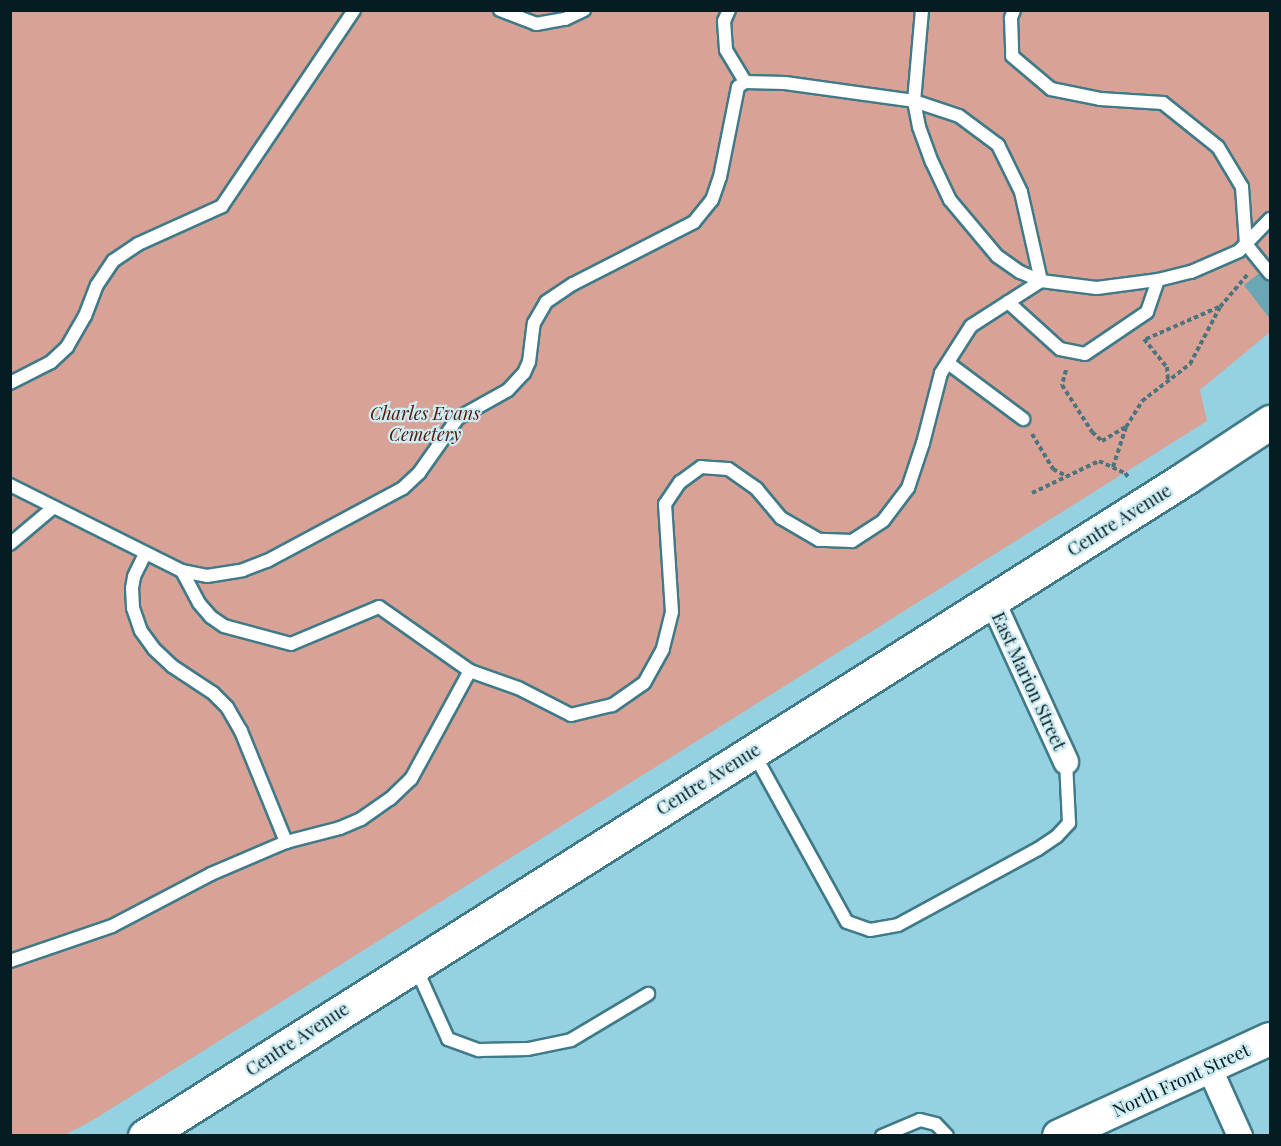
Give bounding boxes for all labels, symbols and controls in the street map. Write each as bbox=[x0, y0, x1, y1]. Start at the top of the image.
park label: Charles Evans Cemetery bbox=[370, 403, 480, 446]
street label: Centre Avenue bbox=[1063, 479, 1175, 561]
street label: East Marion Street bbox=[987, 608, 1071, 754]
street label: Centre Avenue bbox=[652, 738, 764, 820]
street label: Centre Avenue bbox=[241, 997, 353, 1081]
street label: North Front Street bbox=[1109, 1039, 1253, 1121]

